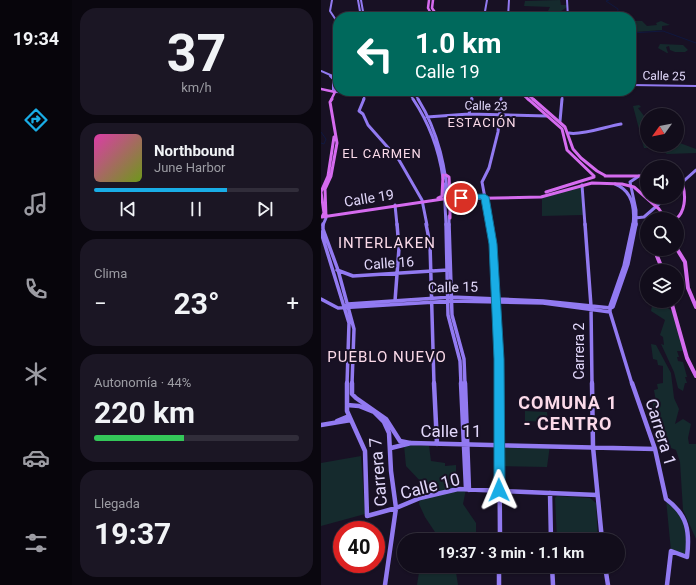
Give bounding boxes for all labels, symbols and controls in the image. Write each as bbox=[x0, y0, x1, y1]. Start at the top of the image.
text: 37 bbox=[167, 23, 226, 84]
text: 1.0 km bbox=[415, 27, 501, 60]
text: 19:34 bbox=[13, 28, 59, 49]
icon: left bbox=[349, 28, 401, 80]
text: Calle 19 bbox=[415, 61, 480, 82]
street label: Calle 25 bbox=[642, 69, 686, 83]
text: km/h bbox=[181, 80, 212, 95]
street label: Calle 23 bbox=[464, 99, 508, 113]
icon: directions bbox=[22, 106, 50, 134]
north arrow bbox=[640, 108, 684, 152]
map controls bbox=[640, 108, 684, 308]
district label: ESTACIÓN bbox=[448, 115, 517, 130]
text: Northbound bbox=[154, 142, 235, 160]
district label: EL CARMEN bbox=[342, 146, 422, 161]
text: June Harbor bbox=[154, 160, 226, 175]
button: sound bbox=[640, 160, 684, 204]
pin bbox=[444, 181, 478, 215]
street label: Calle 19 bbox=[343, 186, 395, 210]
icon: arrive bbox=[450, 187, 472, 209]
icon: music bbox=[22, 190, 50, 218]
icon: previous bbox=[117, 198, 139, 220]
icon: pause bbox=[185, 198, 207, 220]
icon: next bbox=[254, 198, 276, 220]
button: search bbox=[640, 212, 684, 256]
district label: INTERLAKEN bbox=[338, 234, 436, 252]
street label: Calle 16 bbox=[363, 253, 415, 273]
button: layers bbox=[640, 264, 684, 308]
text: Clima bbox=[94, 266, 127, 281]
icon: phone bbox=[22, 275, 50, 303]
street label: Calle 15 bbox=[428, 279, 478, 295]
text: 23° bbox=[173, 286, 220, 321]
text: − bbox=[94, 291, 107, 316]
text: + bbox=[287, 291, 299, 316]
street label: Carrera 2 bbox=[571, 322, 587, 379]
district label: PUEBLO NUEVO bbox=[327, 348, 447, 366]
icon: climate bbox=[22, 360, 50, 388]
text: Autonomía · 44% bbox=[94, 375, 191, 390]
district label: COMUNA 1 - CENTRO bbox=[518, 392, 618, 434]
text: 220 km bbox=[94, 395, 195, 430]
street label: Carrera 1 bbox=[641, 396, 681, 468]
street label: Calle 11 bbox=[421, 421, 481, 441]
street label: Carrera 7 bbox=[365, 437, 391, 507]
icon: car bbox=[22, 444, 50, 472]
street label: Calle 10 bbox=[398, 469, 462, 503]
position arrow bbox=[478, 469, 520, 511]
text: Llegada bbox=[94, 496, 140, 511]
text: 19:37 bbox=[94, 516, 171, 551]
speed limit sign: 40 bbox=[333, 521, 385, 573]
icon: filters bbox=[22, 529, 50, 557]
text: 19:37 · 3 min · 1.1 km bbox=[438, 544, 584, 562]

